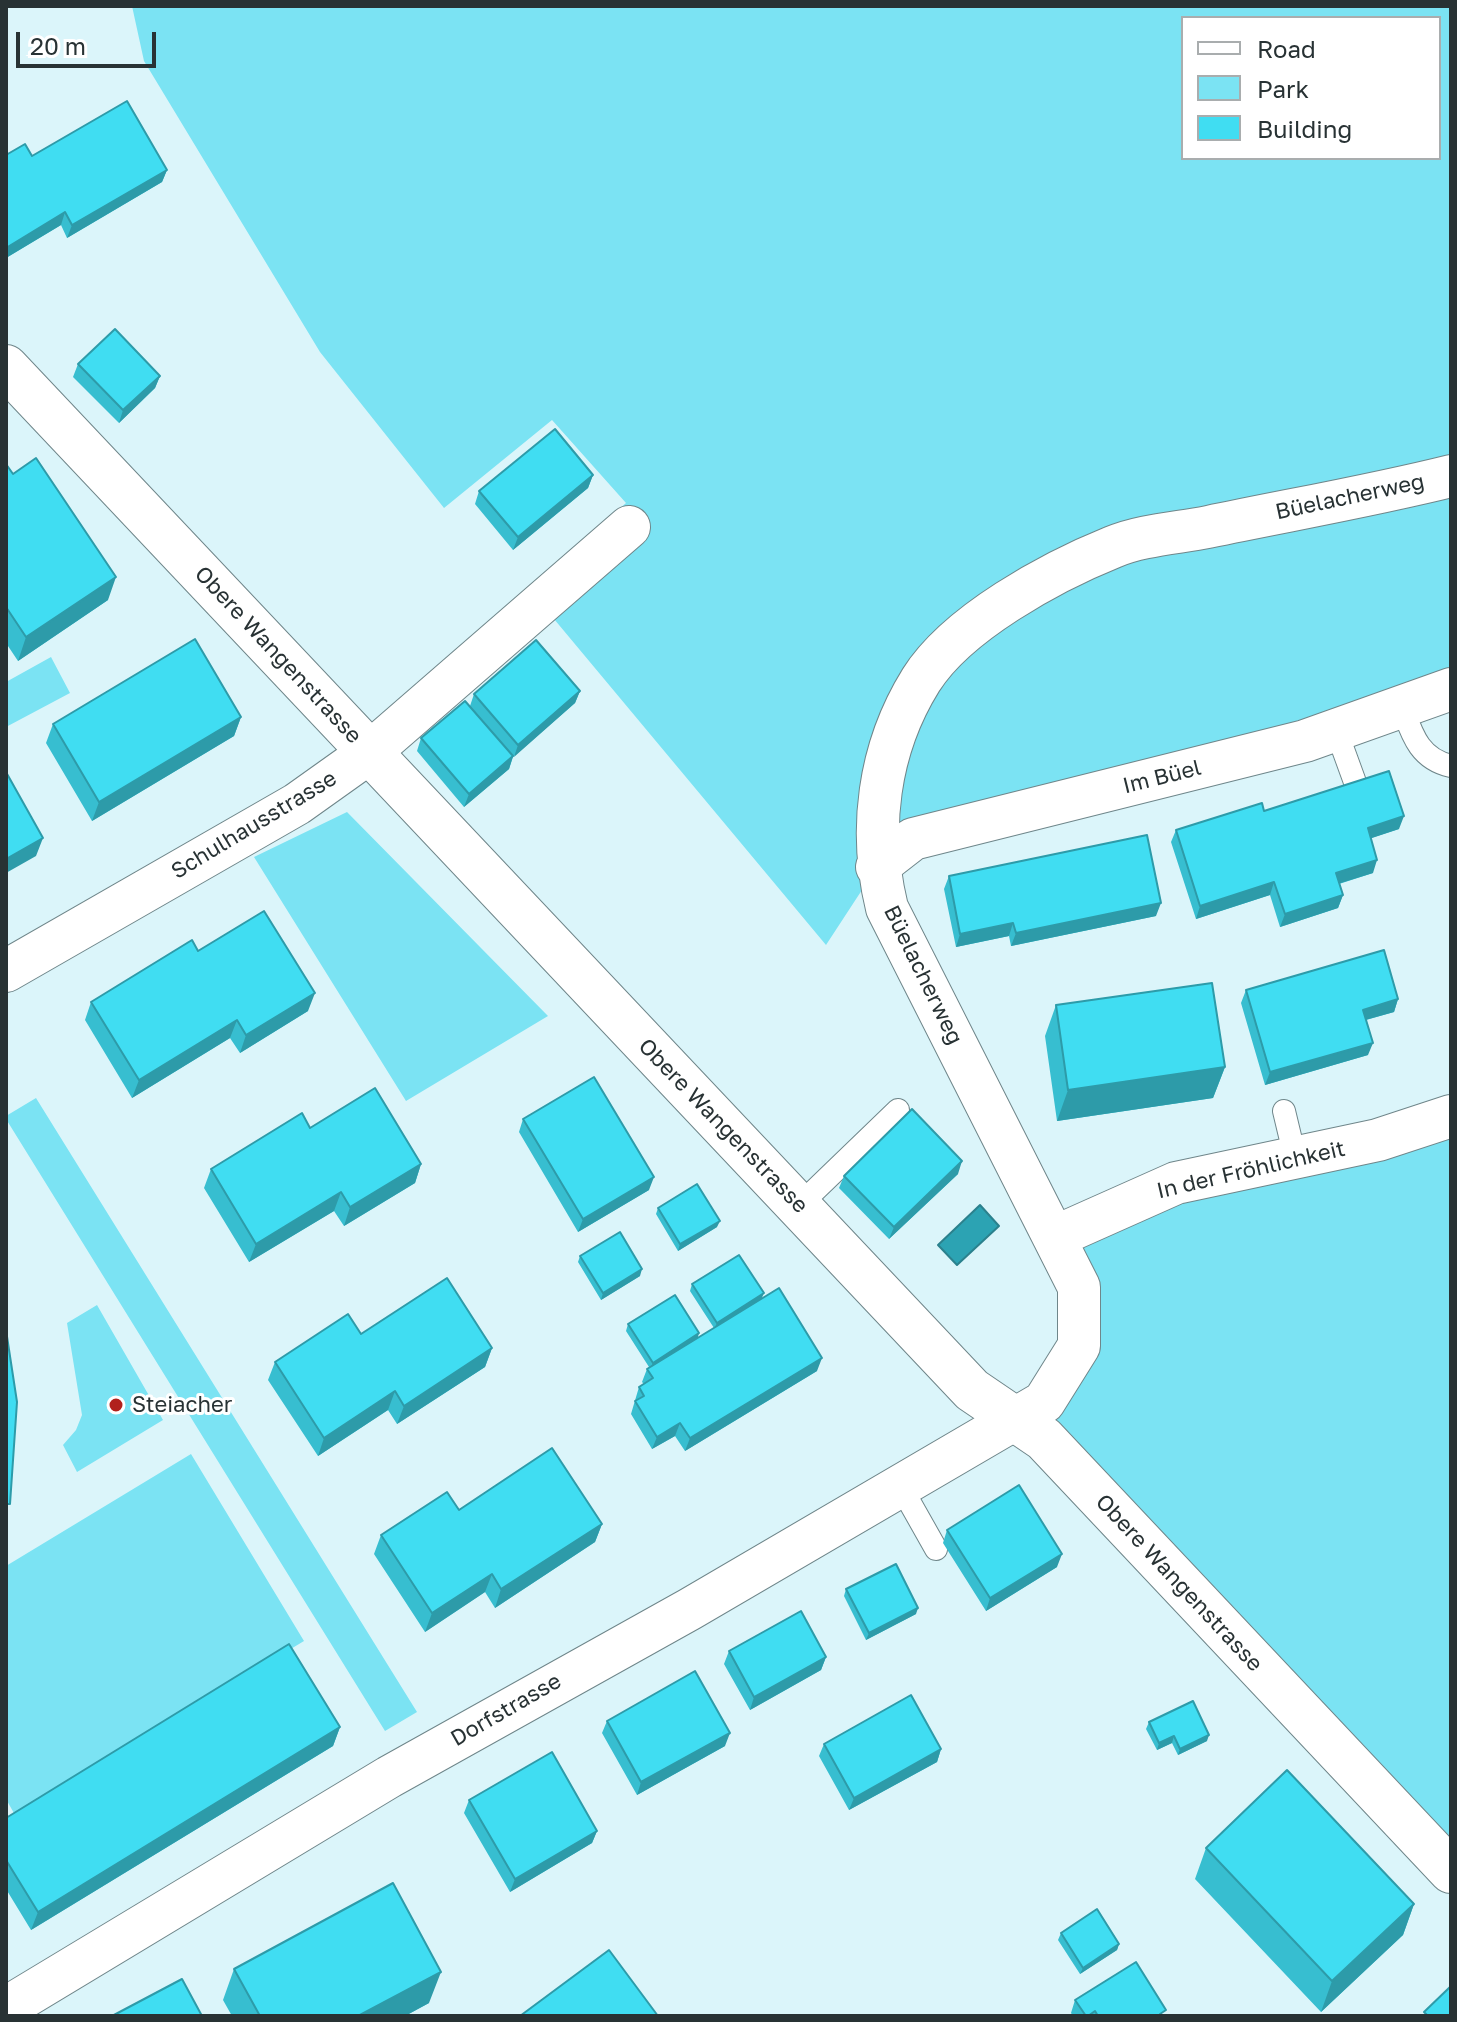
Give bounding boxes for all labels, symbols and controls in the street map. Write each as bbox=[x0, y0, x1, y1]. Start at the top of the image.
scale bar bbox=[20, 16, 160, 66]
legend bbox=[1181, 16, 1441, 160]
text: 20 m bbox=[30, 31, 86, 60]
text: Road bbox=[1257, 34, 1316, 63]
text: Park bbox=[1257, 74, 1309, 103]
text: Building bbox=[1257, 114, 1352, 143]
street label: Büelacherweg bbox=[1273, 468, 1427, 526]
street label: Obere Wangenstrasse bbox=[189, 561, 367, 749]
street label: Im Büel bbox=[1120, 755, 1204, 799]
street label: Schulhausstrasse bbox=[167, 765, 341, 885]
street label: Büelacherweg bbox=[878, 901, 968, 1049]
street label: Obere Wangenstrasse bbox=[633, 1033, 813, 1219]
street label: In der Fröhlichkeit bbox=[1154, 1135, 1348, 1205]
place label: Steiacher bbox=[132, 1392, 232, 1418]
marker: Steiacher bbox=[107, 1396, 125, 1414]
street label: Obere Wangenstrasse bbox=[1090, 1489, 1268, 1677]
street label: Dorfstrasse bbox=[446, 1668, 566, 1752]

